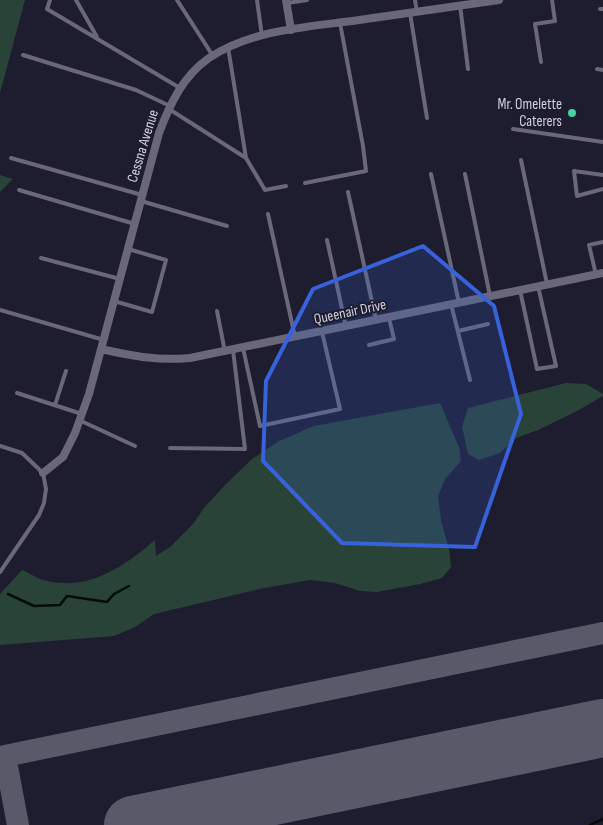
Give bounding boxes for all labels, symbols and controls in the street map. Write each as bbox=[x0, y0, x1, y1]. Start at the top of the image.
place label: Mr. Omelette Caterers bbox=[498, 95, 562, 131]
street label: Cessna Avenue bbox=[123, 107, 163, 185]
marker: Mr. Omelette Caterers bbox=[566, 107, 578, 119]
street label: Queenair Drive bbox=[312, 295, 388, 329]

